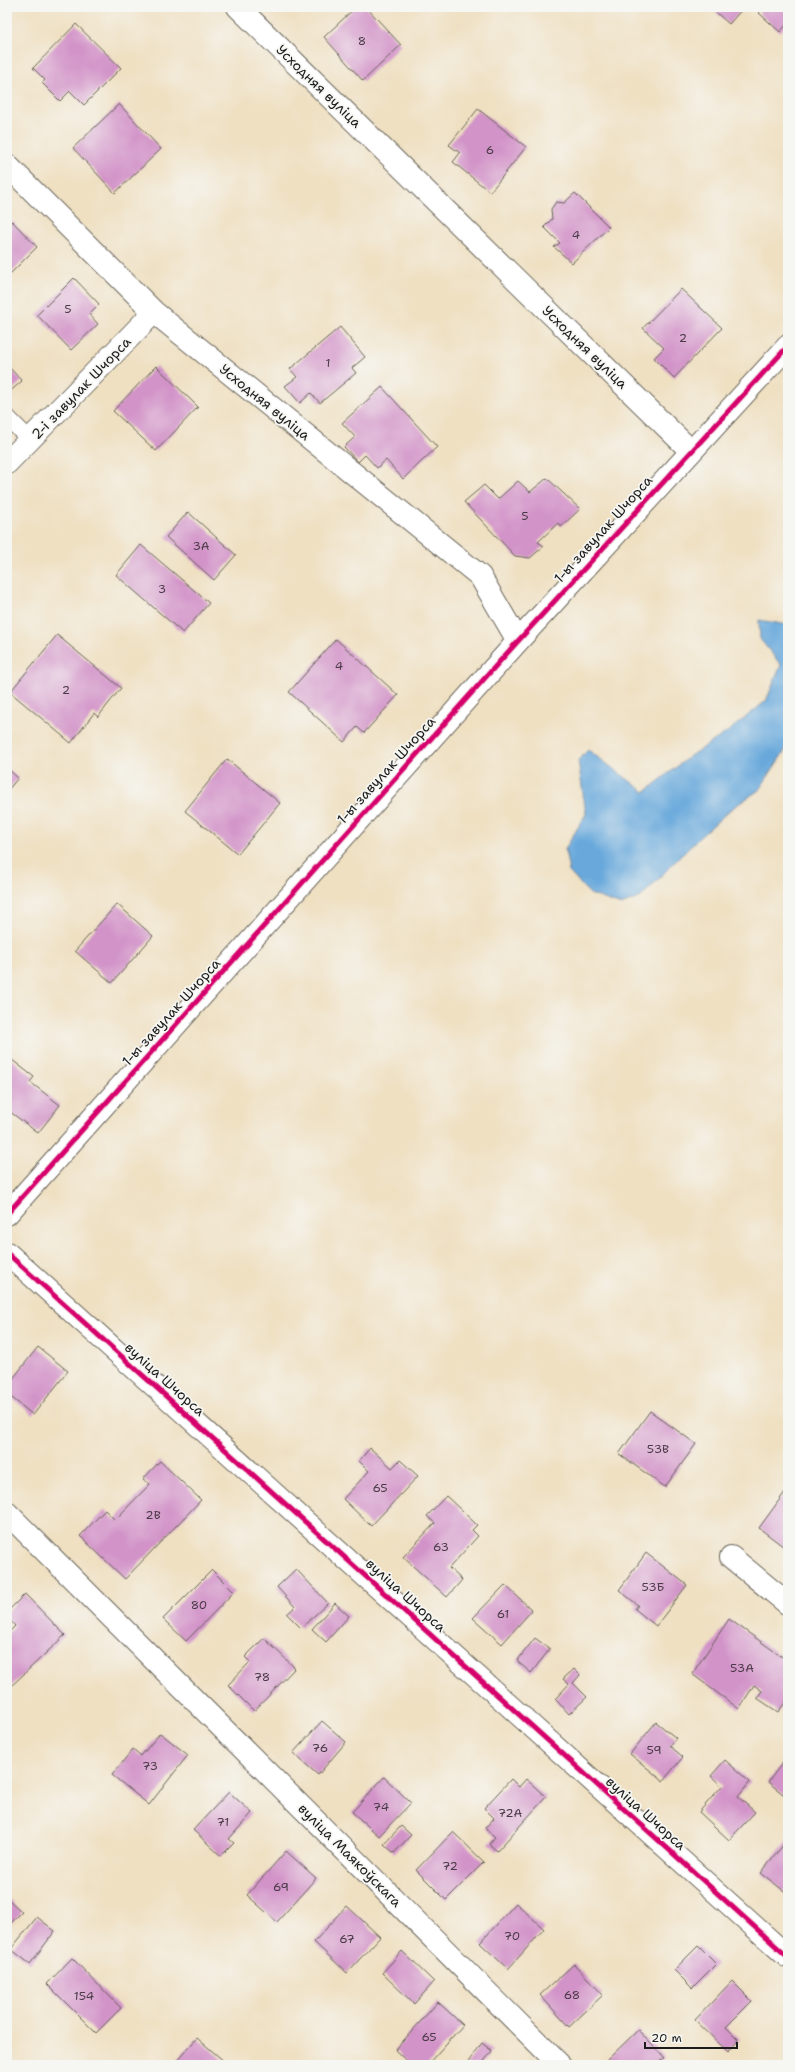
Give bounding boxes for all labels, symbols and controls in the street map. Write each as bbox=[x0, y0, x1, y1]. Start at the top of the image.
house number: 8 bbox=[358, 33, 366, 49]
street label: Усходняя вуліца bbox=[273, 41, 366, 132]
house number: 6 bbox=[486, 142, 494, 158]
house number: 4 bbox=[572, 227, 580, 243]
house number: 5 bbox=[64, 301, 72, 317]
street label: Усходняя вуліца bbox=[539, 302, 632, 393]
house number: 2 bbox=[679, 330, 687, 346]
street label: 2-і завулак Шчорса bbox=[27, 333, 135, 443]
house number: 1 bbox=[325, 355, 331, 371]
street label: Усходняя вуліца bbox=[216, 360, 314, 444]
street label: 1-ы завулак Шчорса bbox=[550, 471, 656, 587]
house number: 5 bbox=[521, 508, 529, 524]
house number: 3А bbox=[192, 538, 210, 554]
house number: 3 bbox=[158, 581, 166, 597]
house number: 4 bbox=[335, 658, 343, 674]
house number: 2 bbox=[62, 682, 70, 698]
street label: 1-ы завулак Шчорса bbox=[333, 712, 439, 828]
street label: 1-ы завулак Шчорса bbox=[118, 954, 224, 1070]
street label: вуліца Шчорса bbox=[121, 1338, 209, 1420]
house number: 53В bbox=[647, 1441, 669, 1457]
house number: 65 bbox=[372, 1480, 388, 1496]
house number: 2В bbox=[145, 1507, 161, 1523]
house number: 63 bbox=[433, 1539, 449, 1555]
street label: вуліца Шчорса bbox=[362, 1554, 450, 1636]
house number: 53Б bbox=[641, 1579, 665, 1595]
house number: 80 bbox=[191, 1597, 207, 1613]
house number: 61 bbox=[497, 1606, 509, 1622]
house number: 53А bbox=[730, 1660, 754, 1676]
house number: 78 bbox=[254, 1669, 270, 1685]
house number: 76 bbox=[312, 1740, 328, 1756]
house number: 59 bbox=[646, 1742, 662, 1758]
house number: 73 bbox=[142, 1758, 158, 1774]
street label: вуліца Шчорса bbox=[602, 1772, 690, 1854]
street label: вуліца Маякоўскага bbox=[294, 1799, 406, 1911]
house number: 74 bbox=[373, 1799, 389, 1815]
house number: 72А bbox=[498, 1805, 523, 1821]
house number: 71 bbox=[217, 1814, 229, 1830]
house number: 72 bbox=[442, 1858, 458, 1874]
house number: 69 bbox=[273, 1879, 289, 1895]
house number: 70 bbox=[504, 1928, 520, 1944]
house number: 67 bbox=[339, 1931, 355, 1947]
house number: 68 bbox=[564, 1987, 580, 2003]
house number: 154 bbox=[74, 1988, 94, 2004]
scale bar bbox=[645, 2024, 737, 2050]
house number: 65 bbox=[421, 2029, 437, 2045]
text: 20 m bbox=[651, 2030, 682, 2046]

